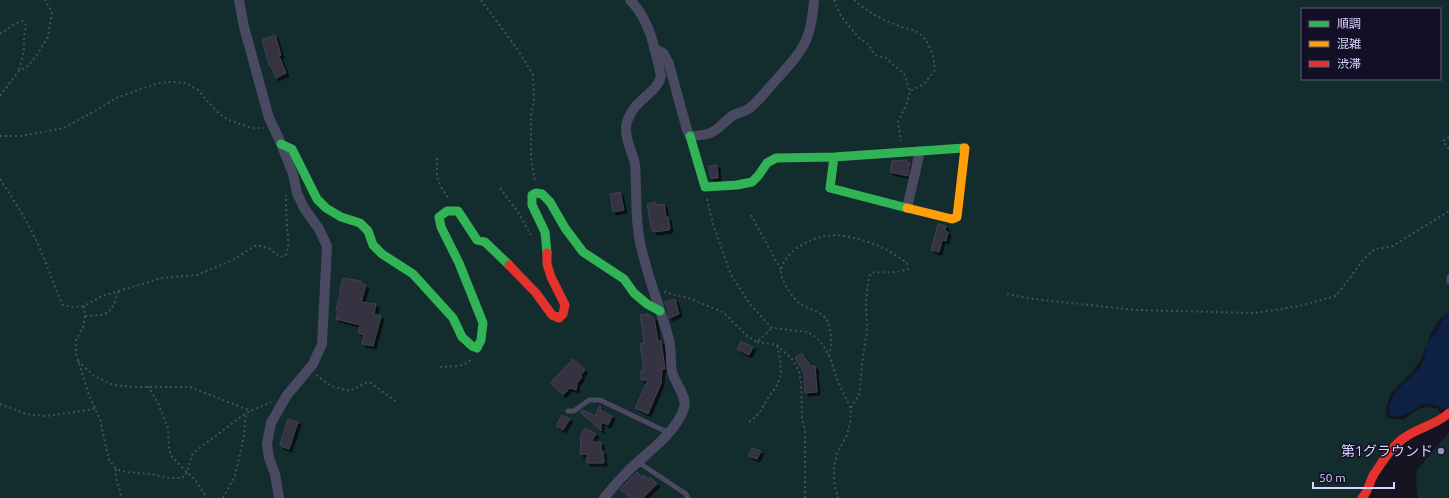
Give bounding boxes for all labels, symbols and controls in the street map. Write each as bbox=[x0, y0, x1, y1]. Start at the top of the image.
legend bbox=[1301, 8, 1441, 80]
text: 順調 bbox=[1337, 17, 1361, 30]
text: 混雑 bbox=[1337, 37, 1361, 50]
text: 渋滞 bbox=[1337, 57, 1361, 70]
place label: 第1グラウンド bbox=[1341, 443, 1433, 459]
marker: 第1グラウンド bbox=[1436, 446, 1446, 456]
scale bar bbox=[1313, 464, 1394, 490]
text: 50 m bbox=[1319, 471, 1346, 484]

